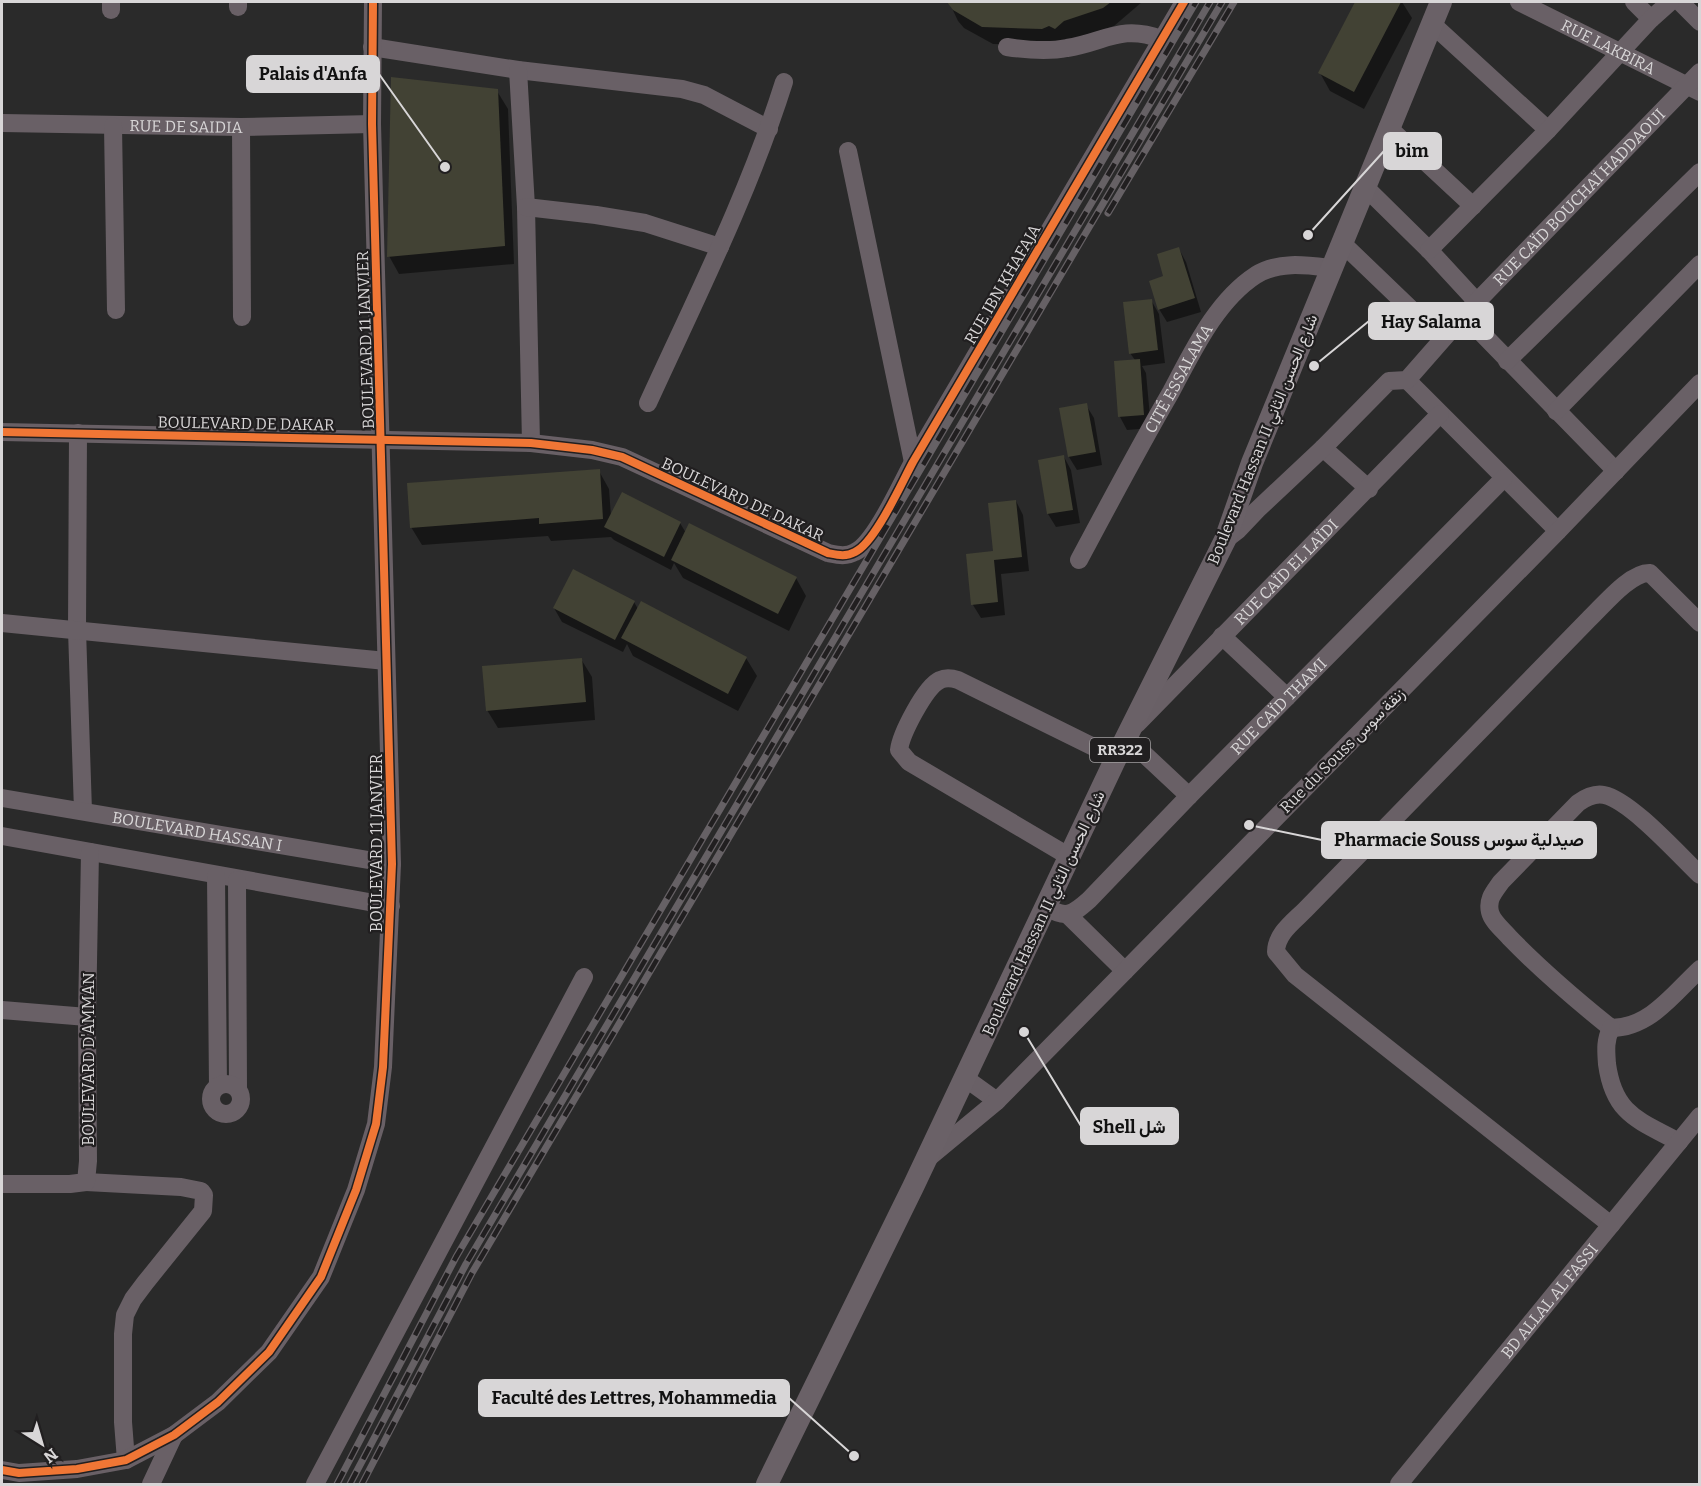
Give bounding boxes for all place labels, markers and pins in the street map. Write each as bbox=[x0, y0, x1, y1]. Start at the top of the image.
callout: Palais d'Anfa bbox=[247, 56, 379, 92]
callout: bim bbox=[1384, 133, 1441, 169]
callout: Hay Salama bbox=[1369, 303, 1493, 339]
callout: Pharmacie Souss صيدلية سوس bbox=[1322, 822, 1596, 858]
callout: Shell شل bbox=[1081, 1108, 1178, 1144]
callout: Faculté des Lettres, Mohammedia bbox=[479, 1380, 789, 1416]

